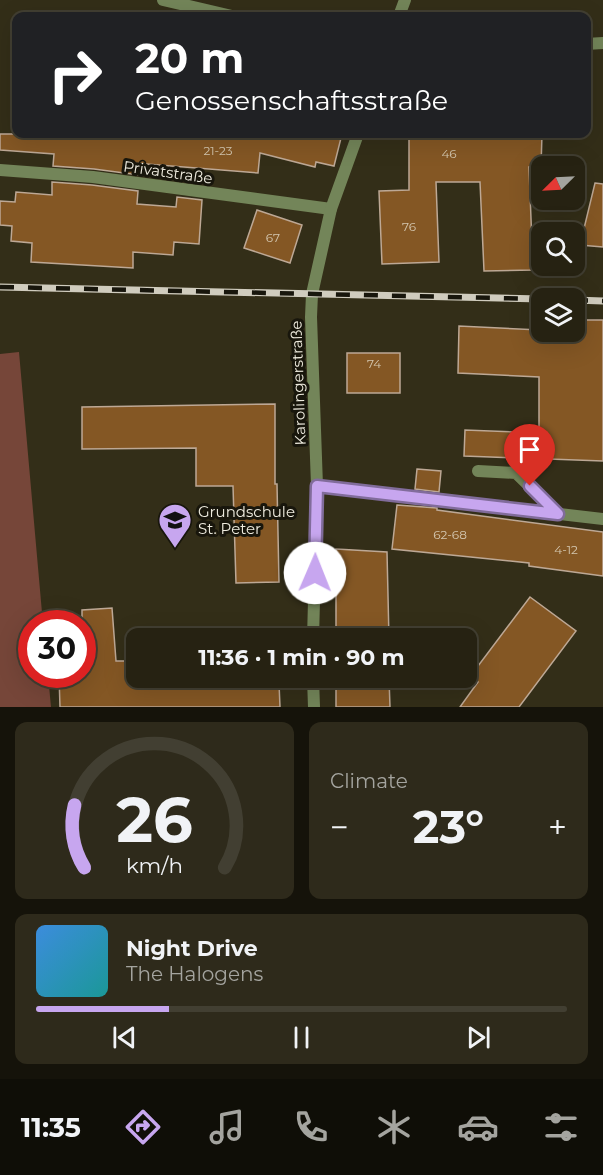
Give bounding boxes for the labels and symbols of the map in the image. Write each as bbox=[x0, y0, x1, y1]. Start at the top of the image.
house number: 21-23 bbox=[203, 143, 233, 158]
house number: 46 bbox=[441, 146, 457, 161]
street label: Privatstraße bbox=[122, 156, 214, 188]
north arrow bbox=[531, 156, 585, 210]
house number: 76 bbox=[402, 219, 416, 234]
house number: 67 bbox=[266, 230, 280, 245]
street label: Karolingerstraße bbox=[286, 320, 310, 446]
house number: 74 bbox=[367, 356, 381, 371]
pin bbox=[504, 424, 555, 486]
school or university icon: Grundschule St. Peter bbox=[157, 502, 193, 549]
place label: Grundschule St. Peter bbox=[198, 502, 295, 538]
house number: 62-68 bbox=[433, 527, 467, 542]
position arrow bbox=[283, 541, 347, 605]
house number: 4-12 bbox=[554, 542, 578, 557]
speed limit sign: 30 bbox=[18, 610, 96, 688]

